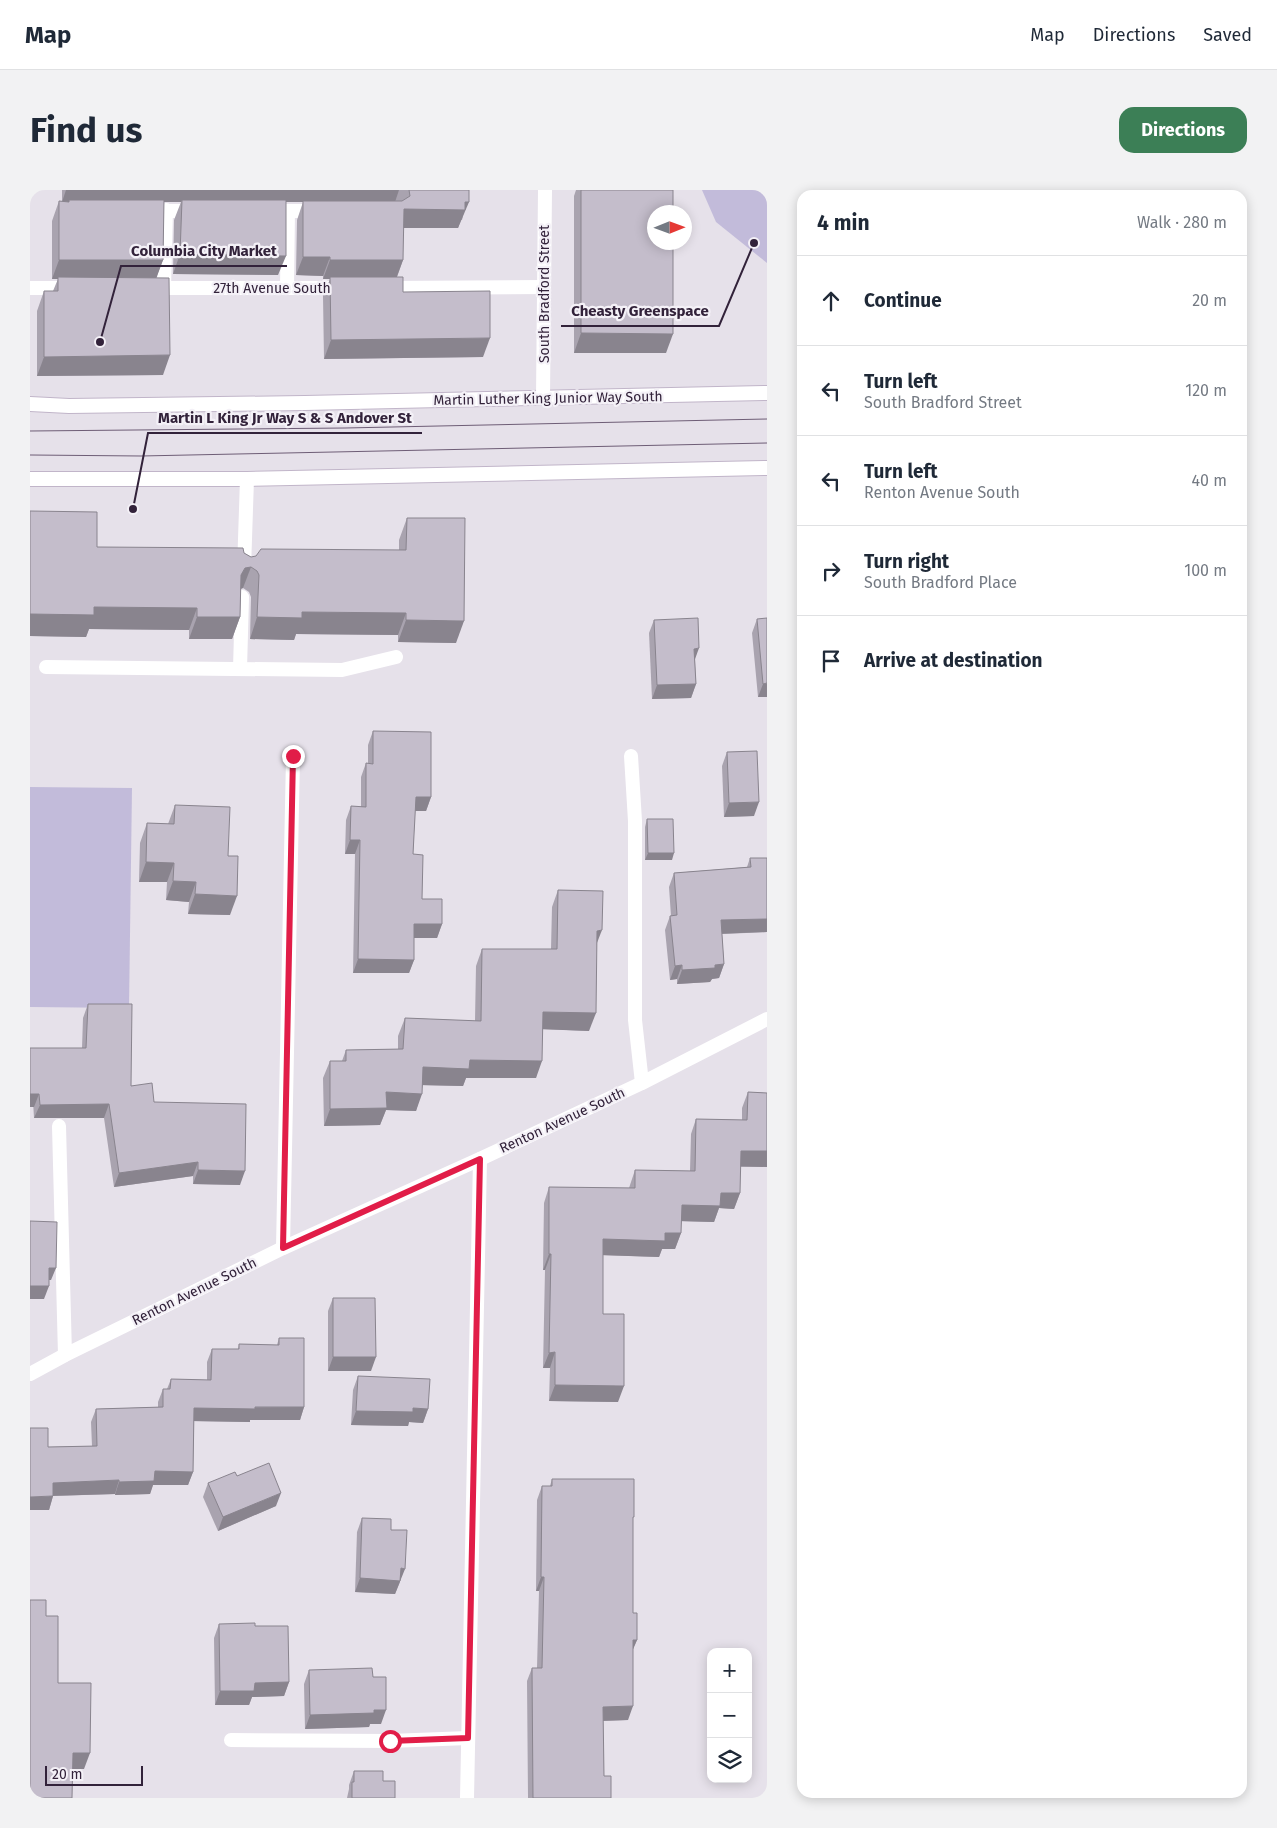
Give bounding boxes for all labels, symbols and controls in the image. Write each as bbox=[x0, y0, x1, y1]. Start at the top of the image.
text: Map bbox=[25, 21, 71, 49]
text: Map bbox=[1030, 24, 1065, 46]
text: Directions bbox=[1093, 24, 1175, 46]
text: Saved bbox=[1203, 24, 1252, 46]
button: Directions bbox=[1119, 107, 1247, 153]
text: Find us bbox=[30, 109, 142, 151]
north arrow bbox=[647, 205, 692, 250]
text: 4 min bbox=[817, 210, 870, 236]
text: Walk · 280 m bbox=[1137, 213, 1227, 232]
street label: South Bradford Street bbox=[536, 224, 553, 363]
callout: Columbia City Market bbox=[121, 236, 287, 266]
text: Columbia City Market bbox=[131, 242, 277, 260]
street label: 27th Avenue South bbox=[213, 280, 331, 297]
icon: ahead bbox=[817, 287, 845, 315]
text: Continue bbox=[864, 289, 942, 312]
text: 20 m bbox=[1192, 291, 1227, 310]
callout: Cheasty Greenspace bbox=[561, 296, 719, 326]
text: Cheasty Greenspace bbox=[571, 302, 709, 320]
text: Turn left bbox=[864, 370, 938, 393]
icon: left bbox=[817, 377, 845, 405]
text: 120 m bbox=[1185, 381, 1227, 400]
street label: Martin Luther King Junior Way South bbox=[433, 388, 663, 409]
text: South Bradford Street bbox=[864, 393, 1022, 412]
callout: Martin L King Jr Way S & S Andover St bbox=[148, 403, 422, 433]
text: Martin L King Jr Way S & S Andover St bbox=[158, 409, 412, 427]
text: Turn left bbox=[864, 460, 938, 483]
icon: left bbox=[817, 467, 845, 495]
text: 40 m bbox=[1192, 471, 1227, 490]
text: Renton Avenue South bbox=[864, 483, 1020, 502]
text: Turn right bbox=[864, 550, 949, 573]
icon: right bbox=[817, 557, 845, 585]
text: 100 m bbox=[1184, 561, 1227, 580]
text: South Bradford Place bbox=[864, 573, 1017, 592]
icon: arrive bbox=[817, 647, 845, 675]
text: Arrive at destination bbox=[864, 649, 1043, 672]
route end bbox=[282, 745, 305, 768]
street label: Renton Avenue South bbox=[497, 1084, 628, 1157]
street label: Renton Avenue South bbox=[129, 1254, 259, 1329]
map controls bbox=[707, 1648, 752, 1783]
button: + bbox=[707, 1648, 752, 1693]
button: − bbox=[707, 1693, 752, 1738]
route start bbox=[379, 1730, 402, 1753]
button: layers bbox=[707, 1738, 752, 1783]
scale bar bbox=[45, 1763, 142, 1786]
text: 20 m bbox=[52, 1766, 82, 1783]

